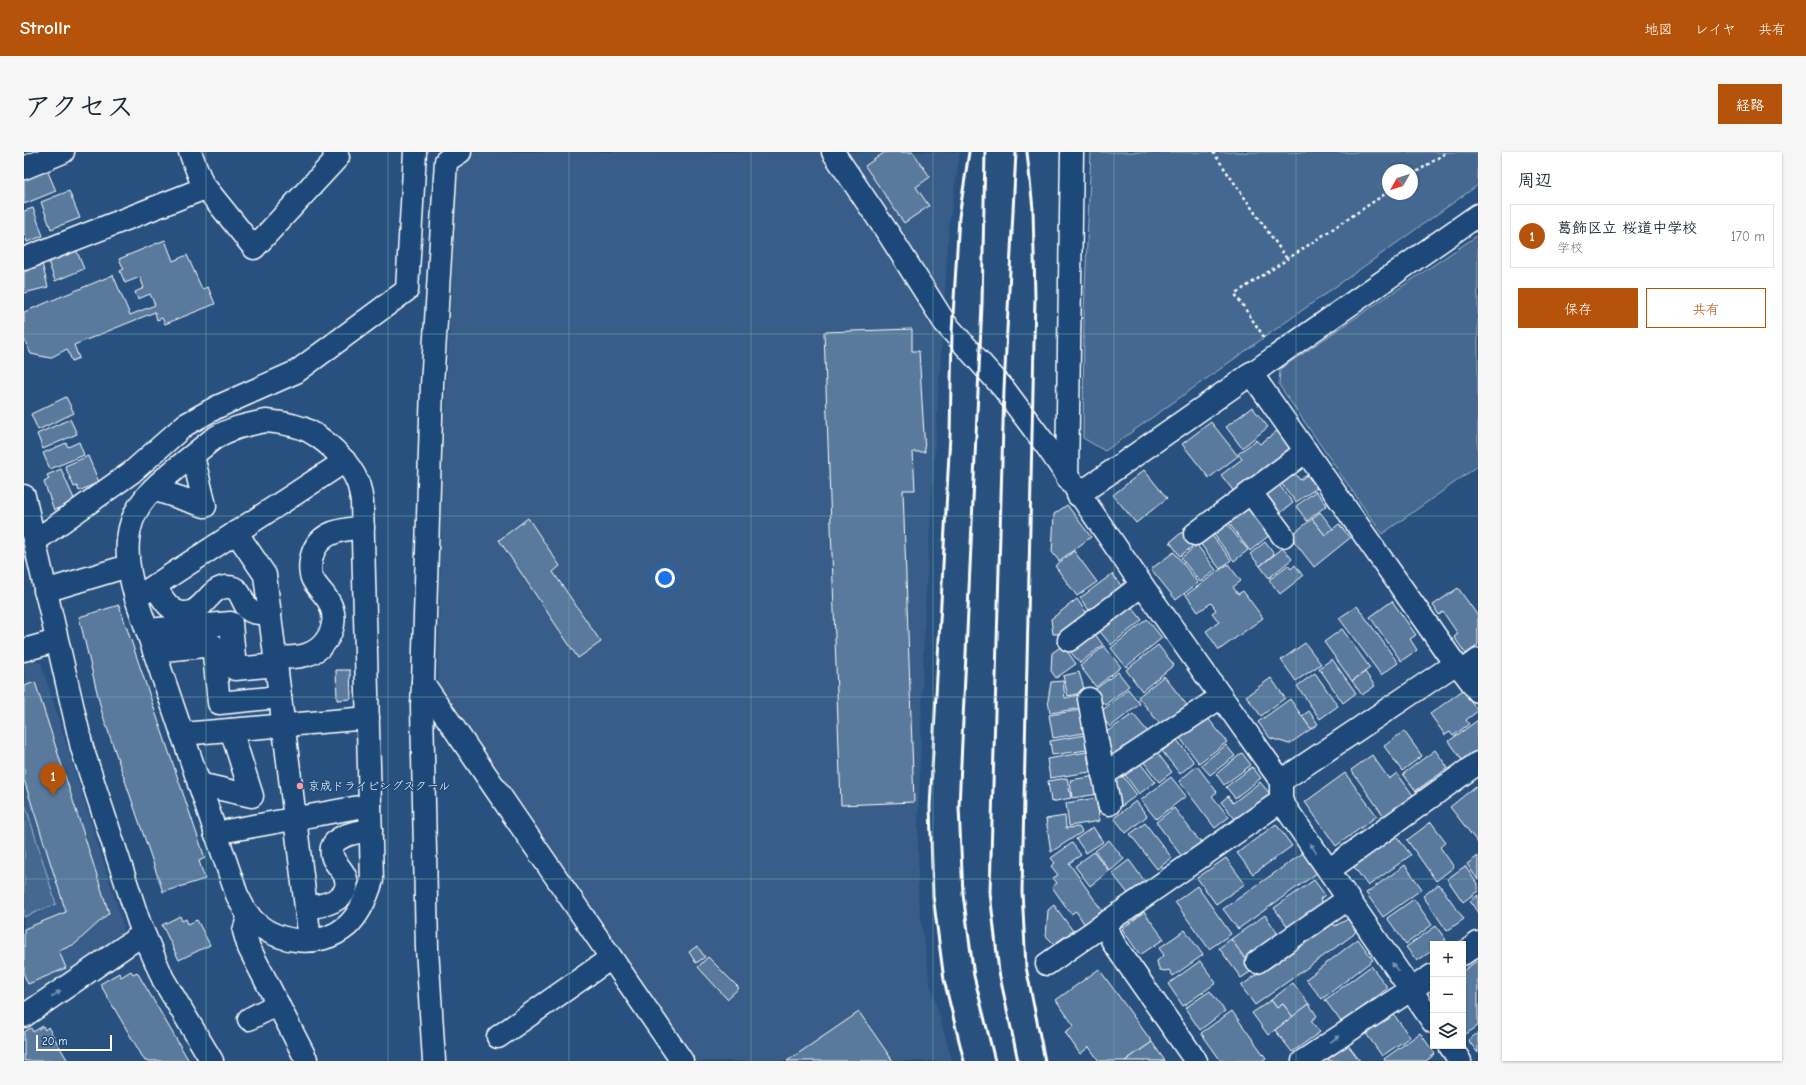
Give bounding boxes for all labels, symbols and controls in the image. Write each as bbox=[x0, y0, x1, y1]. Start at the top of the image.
text: Strollr bbox=[20, 17, 70, 39]
text: 地図 bbox=[1645, 21, 1673, 38]
text: レイヤ bbox=[1695, 21, 1736, 38]
text: 共有 bbox=[1758, 21, 1786, 38]
button: 経路 bbox=[1718, 84, 1782, 124]
text: アクセス bbox=[24, 91, 134, 123]
north arrow bbox=[1382, 164, 1418, 200]
text: 周辺 bbox=[1518, 171, 1552, 190]
text: 葛飾区立 桜道中学校 bbox=[1557, 219, 1697, 237]
text: 1 bbox=[1529, 229, 1535, 244]
text: 170 m bbox=[1731, 229, 1765, 244]
text: 学校 bbox=[1557, 240, 1583, 255]
button: 保存 bbox=[1518, 288, 1638, 328]
button: 共有 bbox=[1646, 288, 1766, 328]
your location bbox=[655, 568, 675, 588]
pin: 1 bbox=[40, 763, 66, 796]
place label: 京成ドライビングスクール bbox=[308, 779, 450, 793]
marker: 京成ドライビングスクール bbox=[295, 781, 305, 791]
one-way arrow bbox=[1309, 843, 1317, 853]
map controls bbox=[1430, 941, 1466, 1049]
button: + bbox=[1430, 941, 1466, 977]
one-way arrow bbox=[1391, 961, 1399, 972]
button: − bbox=[1430, 977, 1466, 1013]
one-way arrow bbox=[51, 990, 61, 998]
button: layers bbox=[1430, 1013, 1466, 1049]
scale bar bbox=[36, 1033, 112, 1052]
text: 20 m bbox=[42, 1035, 67, 1048]
one-way arrow bbox=[1329, 1036, 1341, 1043]

